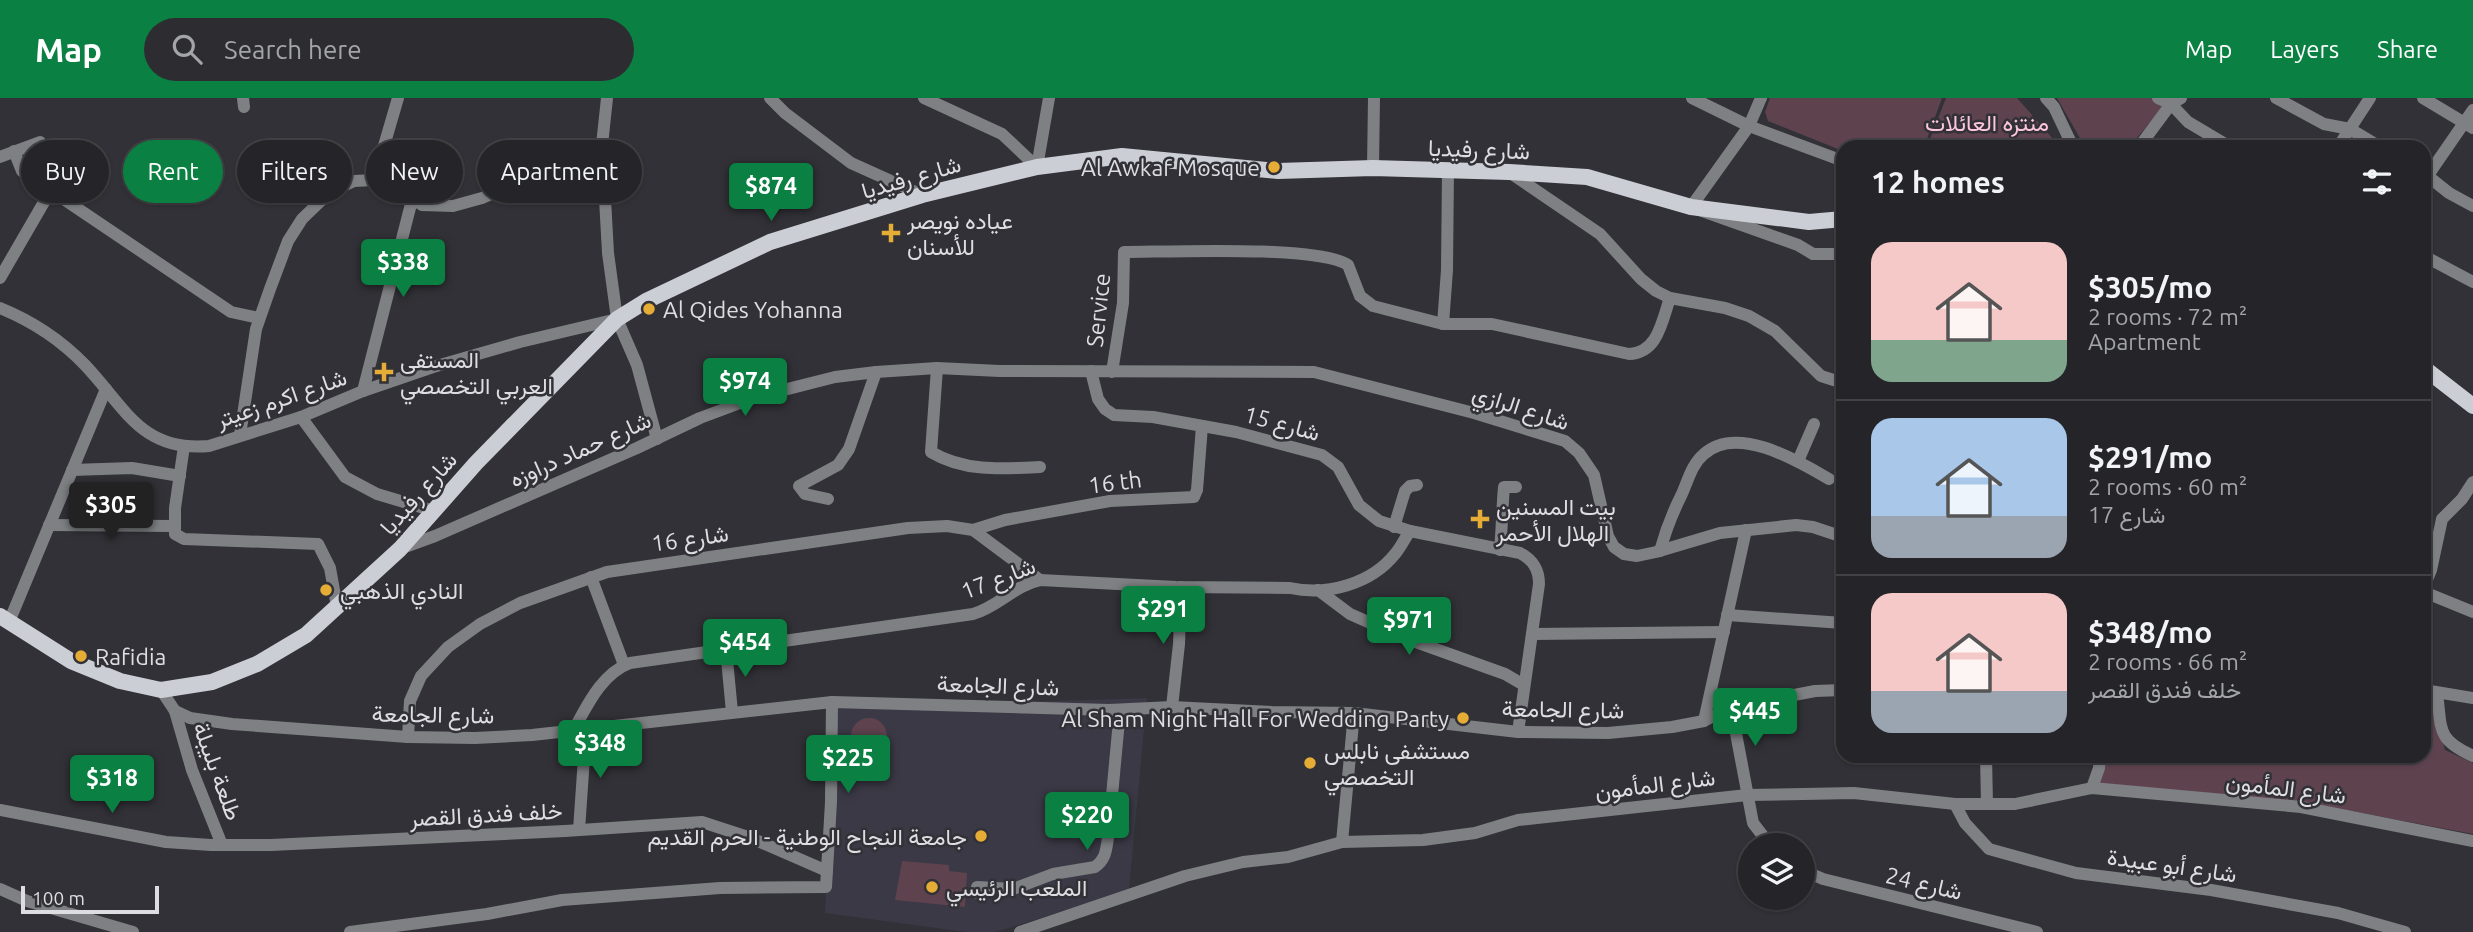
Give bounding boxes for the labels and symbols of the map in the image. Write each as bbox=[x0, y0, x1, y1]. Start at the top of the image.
park label: منتزه العائلات bbox=[1925, 110, 2049, 138]
street label: شارع رفيديا bbox=[1427, 135, 1530, 167]
street label: شارع رفيديا bbox=[858, 151, 965, 207]
place label: Al Awkaf Mosque bbox=[1081, 155, 1260, 180]
marker: Al Awkaf Mosque bbox=[1266, 159, 1282, 175]
pin: $874 bbox=[730, 164, 812, 223]
place label: عياده نويصر للأسنان bbox=[906, 208, 1013, 260]
marker: عياده نويصر للأسنان bbox=[881, 223, 901, 243]
pin: $338 bbox=[362, 240, 444, 299]
street label: Service bbox=[1082, 272, 1114, 348]
place label: Al Qides Yohanna bbox=[663, 297, 843, 322]
marker: Al Qides Yohanna bbox=[641, 301, 657, 317]
place label: المستفى العربي التخصصي bbox=[400, 347, 553, 405]
pin: $974 bbox=[704, 358, 786, 418]
marker: المستفى العربي التخصصي bbox=[374, 362, 394, 382]
street label: شارع اكرم زعيتر bbox=[211, 364, 351, 436]
street label: شارع الرازي bbox=[1467, 380, 1573, 441]
street label: شارع 15 bbox=[1240, 401, 1323, 449]
street label: شارع حماد دراوزه bbox=[505, 407, 656, 495]
street label: شارع رفيديا bbox=[375, 447, 464, 542]
street label: 16 th bbox=[1087, 466, 1143, 498]
pin: $305 bbox=[70, 482, 152, 542]
place label: بيت المسنين الهلال الأحمر bbox=[1495, 494, 1616, 548]
marker: بيت المسنين الهلال الأحمر bbox=[1470, 509, 1490, 529]
street label: شارع 16 bbox=[650, 520, 731, 560]
street label: شارع 17 bbox=[957, 552, 1040, 607]
place label: النادي الذهبي bbox=[340, 578, 463, 610]
marker: النادي الذهبي bbox=[318, 582, 334, 598]
pin: $291 bbox=[1122, 587, 1204, 646]
pin: $971 bbox=[1368, 598, 1450, 657]
pin: $454 bbox=[704, 620, 786, 679]
place label: Rafidia bbox=[95, 644, 166, 669]
marker: Rafidia bbox=[73, 648, 89, 664]
street label: شارع الجامعة bbox=[936, 670, 1060, 704]
pin: $445 bbox=[1714, 688, 1796, 748]
street label: شارع الجامعة bbox=[1501, 695, 1624, 727]
street label: شارع الجامعة bbox=[371, 700, 494, 732]
place label: Al Sham Night Hall For Wedding Party bbox=[1061, 706, 1449, 731]
marker: Al Sham Night Hall For Wedding Party bbox=[1455, 710, 1471, 726]
street label: طلعة بليبلة bbox=[188, 719, 247, 824]
pin: $348 bbox=[559, 720, 641, 780]
pin: $225 bbox=[807, 736, 889, 795]
place label: مستشفى نابلس التخصصي bbox=[1324, 738, 1470, 796]
marker: مستشفى نابلس التخصصي bbox=[1302, 755, 1318, 771]
pin: $318 bbox=[71, 756, 153, 815]
street label: شارع المأمون bbox=[1594, 764, 1717, 808]
street label: شارع المأمون bbox=[2224, 768, 2347, 812]
pin: $220 bbox=[1046, 792, 1128, 852]
street label: خلف فندق القصر bbox=[408, 798, 563, 834]
place label: جامعة النجاح الوطنية - الحرم القديم bbox=[647, 824, 967, 853]
marker: جامعة النجاح الوطنية - الحرم القديم bbox=[973, 828, 989, 844]
street label: شارع أبو عبيدة bbox=[2105, 844, 2238, 890]
street label: شارع 24 bbox=[1883, 862, 1965, 908]
place label: الملعب الرئيسي bbox=[946, 875, 1087, 907]
marker: الملعب الرئيسي bbox=[924, 879, 940, 895]
scale bar bbox=[21, 883, 159, 915]

